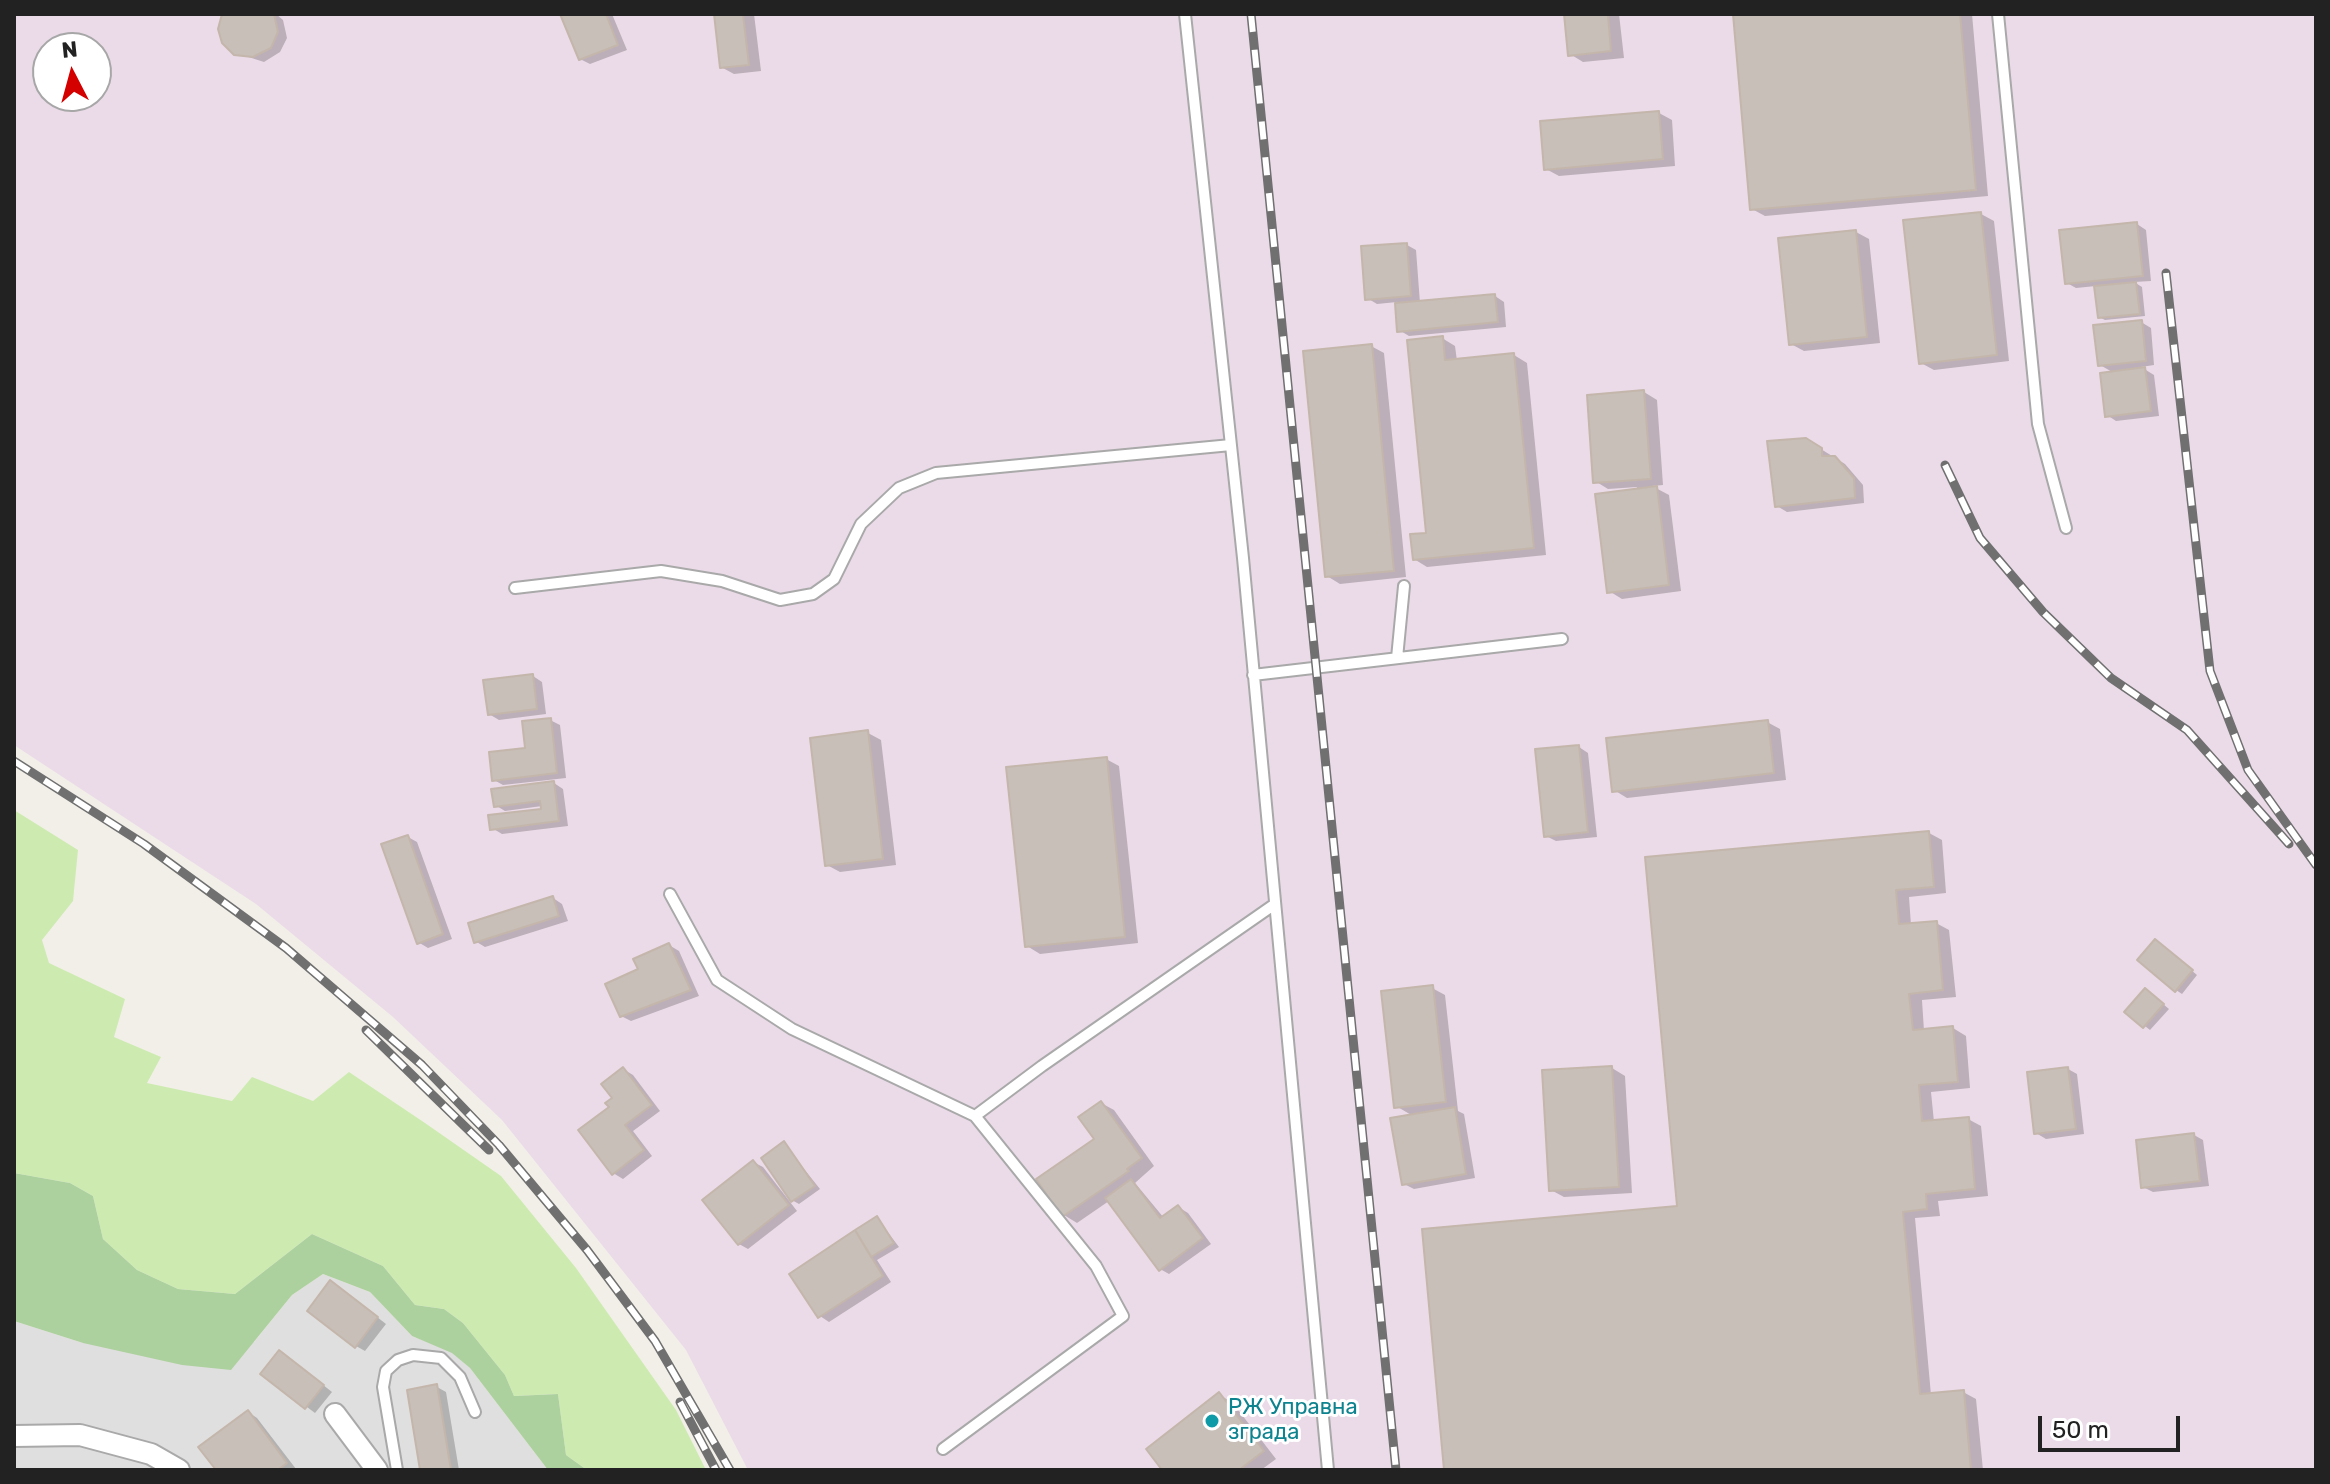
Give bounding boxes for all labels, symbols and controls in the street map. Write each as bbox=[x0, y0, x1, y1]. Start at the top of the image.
north arrow bbox=[32, 32, 112, 112]
text: N bbox=[60, 35, 79, 64]
place label: РЖ Управна зграда bbox=[1228, 1395, 1358, 1446]
scale bar bbox=[2042, 1400, 2184, 1450]
marker: РЖ Управна зграда bbox=[1203, 1412, 1221, 1430]
text: 50 m bbox=[2052, 1416, 2109, 1444]

